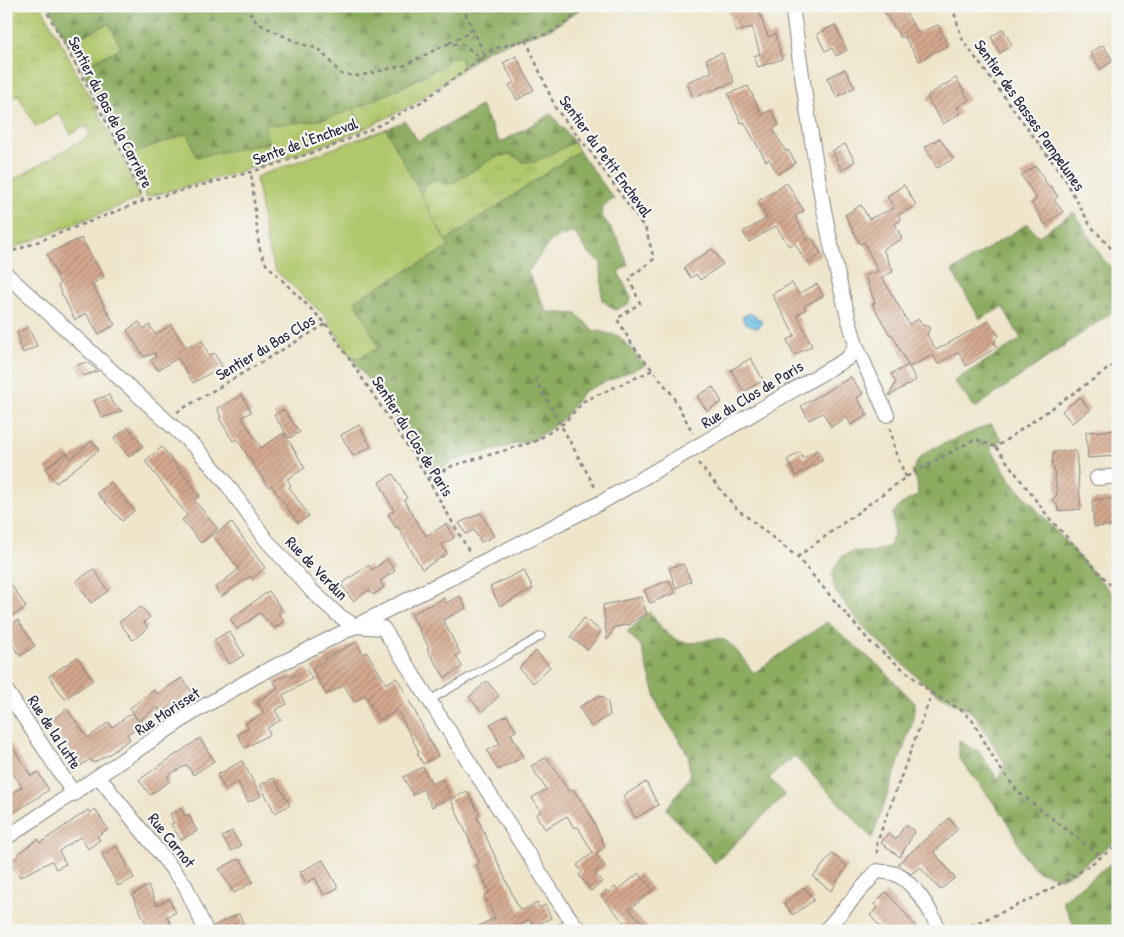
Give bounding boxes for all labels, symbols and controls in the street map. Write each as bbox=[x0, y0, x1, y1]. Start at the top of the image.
street label: Sentier du Bas de la Carrière bbox=[63, 33, 159, 192]
street label: Sentier des Basses Pampelunes bbox=[969, 35, 1091, 195]
street label: Sentier du Petit Encheval bbox=[554, 91, 658, 222]
street label: Sente de l'Encheval bbox=[249, 112, 361, 170]
street label: Sentier du Bas Clos bbox=[211, 309, 319, 385]
street label: Rue du Clos de Paris bbox=[697, 355, 807, 433]
street label: Sentier du Clos de Paris bbox=[367, 372, 459, 500]
street label: Rue de Verdun bbox=[281, 531, 353, 605]
street label: Rue Morisset bbox=[130, 681, 204, 740]
street label: Rue de la Lutte bbox=[23, 691, 87, 774]
street label: Rue Carnot bbox=[143, 808, 201, 872]

